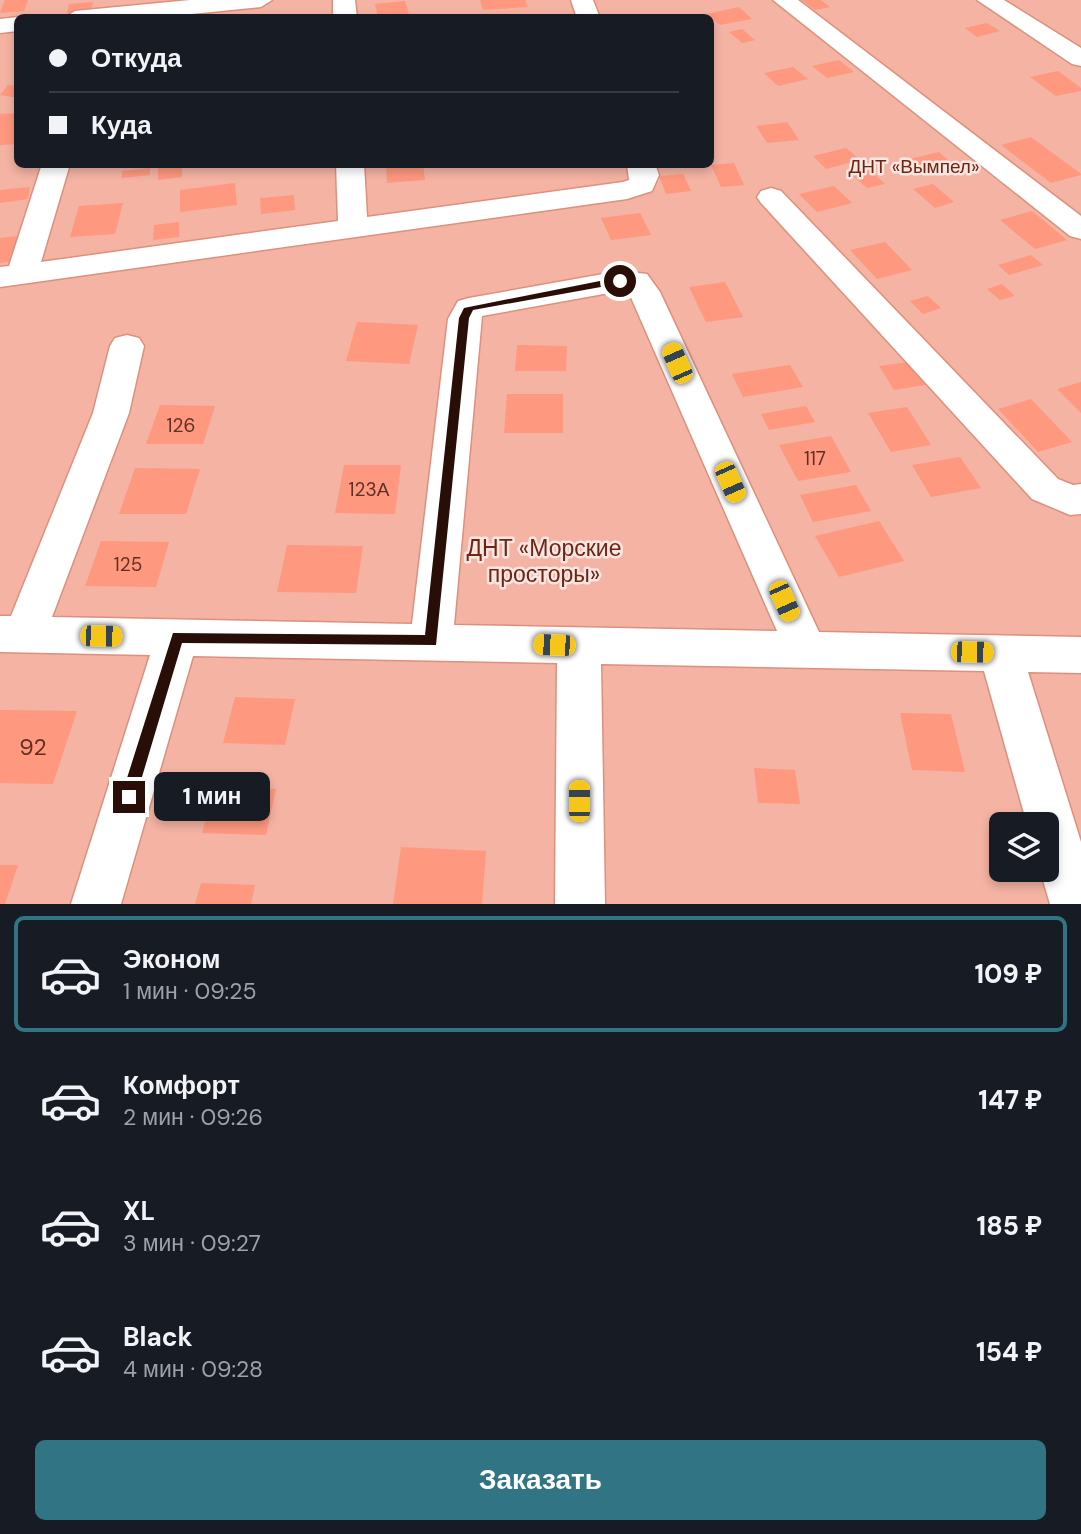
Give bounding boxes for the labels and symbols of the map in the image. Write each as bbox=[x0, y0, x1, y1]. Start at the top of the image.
park label: ДНТ «Вымпел» bbox=[848, 154, 980, 179]
route start bbox=[604, 265, 636, 297]
car bbox=[659, 340, 696, 386]
house number: 126 bbox=[167, 413, 195, 438]
house number: 117 bbox=[804, 446, 826, 471]
car bbox=[712, 459, 749, 505]
house number: 123А bbox=[349, 477, 390, 502]
park label: ДНТ «Морские просторы» bbox=[467, 533, 621, 589]
house number: 125 bbox=[114, 552, 142, 577]
car bbox=[766, 578, 803, 624]
car bbox=[80, 625, 123, 647]
car bbox=[533, 634, 576, 656]
car bbox=[951, 641, 994, 663]
house number: 92 bbox=[19, 732, 47, 762]
callout: 1 мин bbox=[154, 772, 269, 822]
car bbox=[569, 780, 590, 822]
route end bbox=[113, 781, 145, 813]

